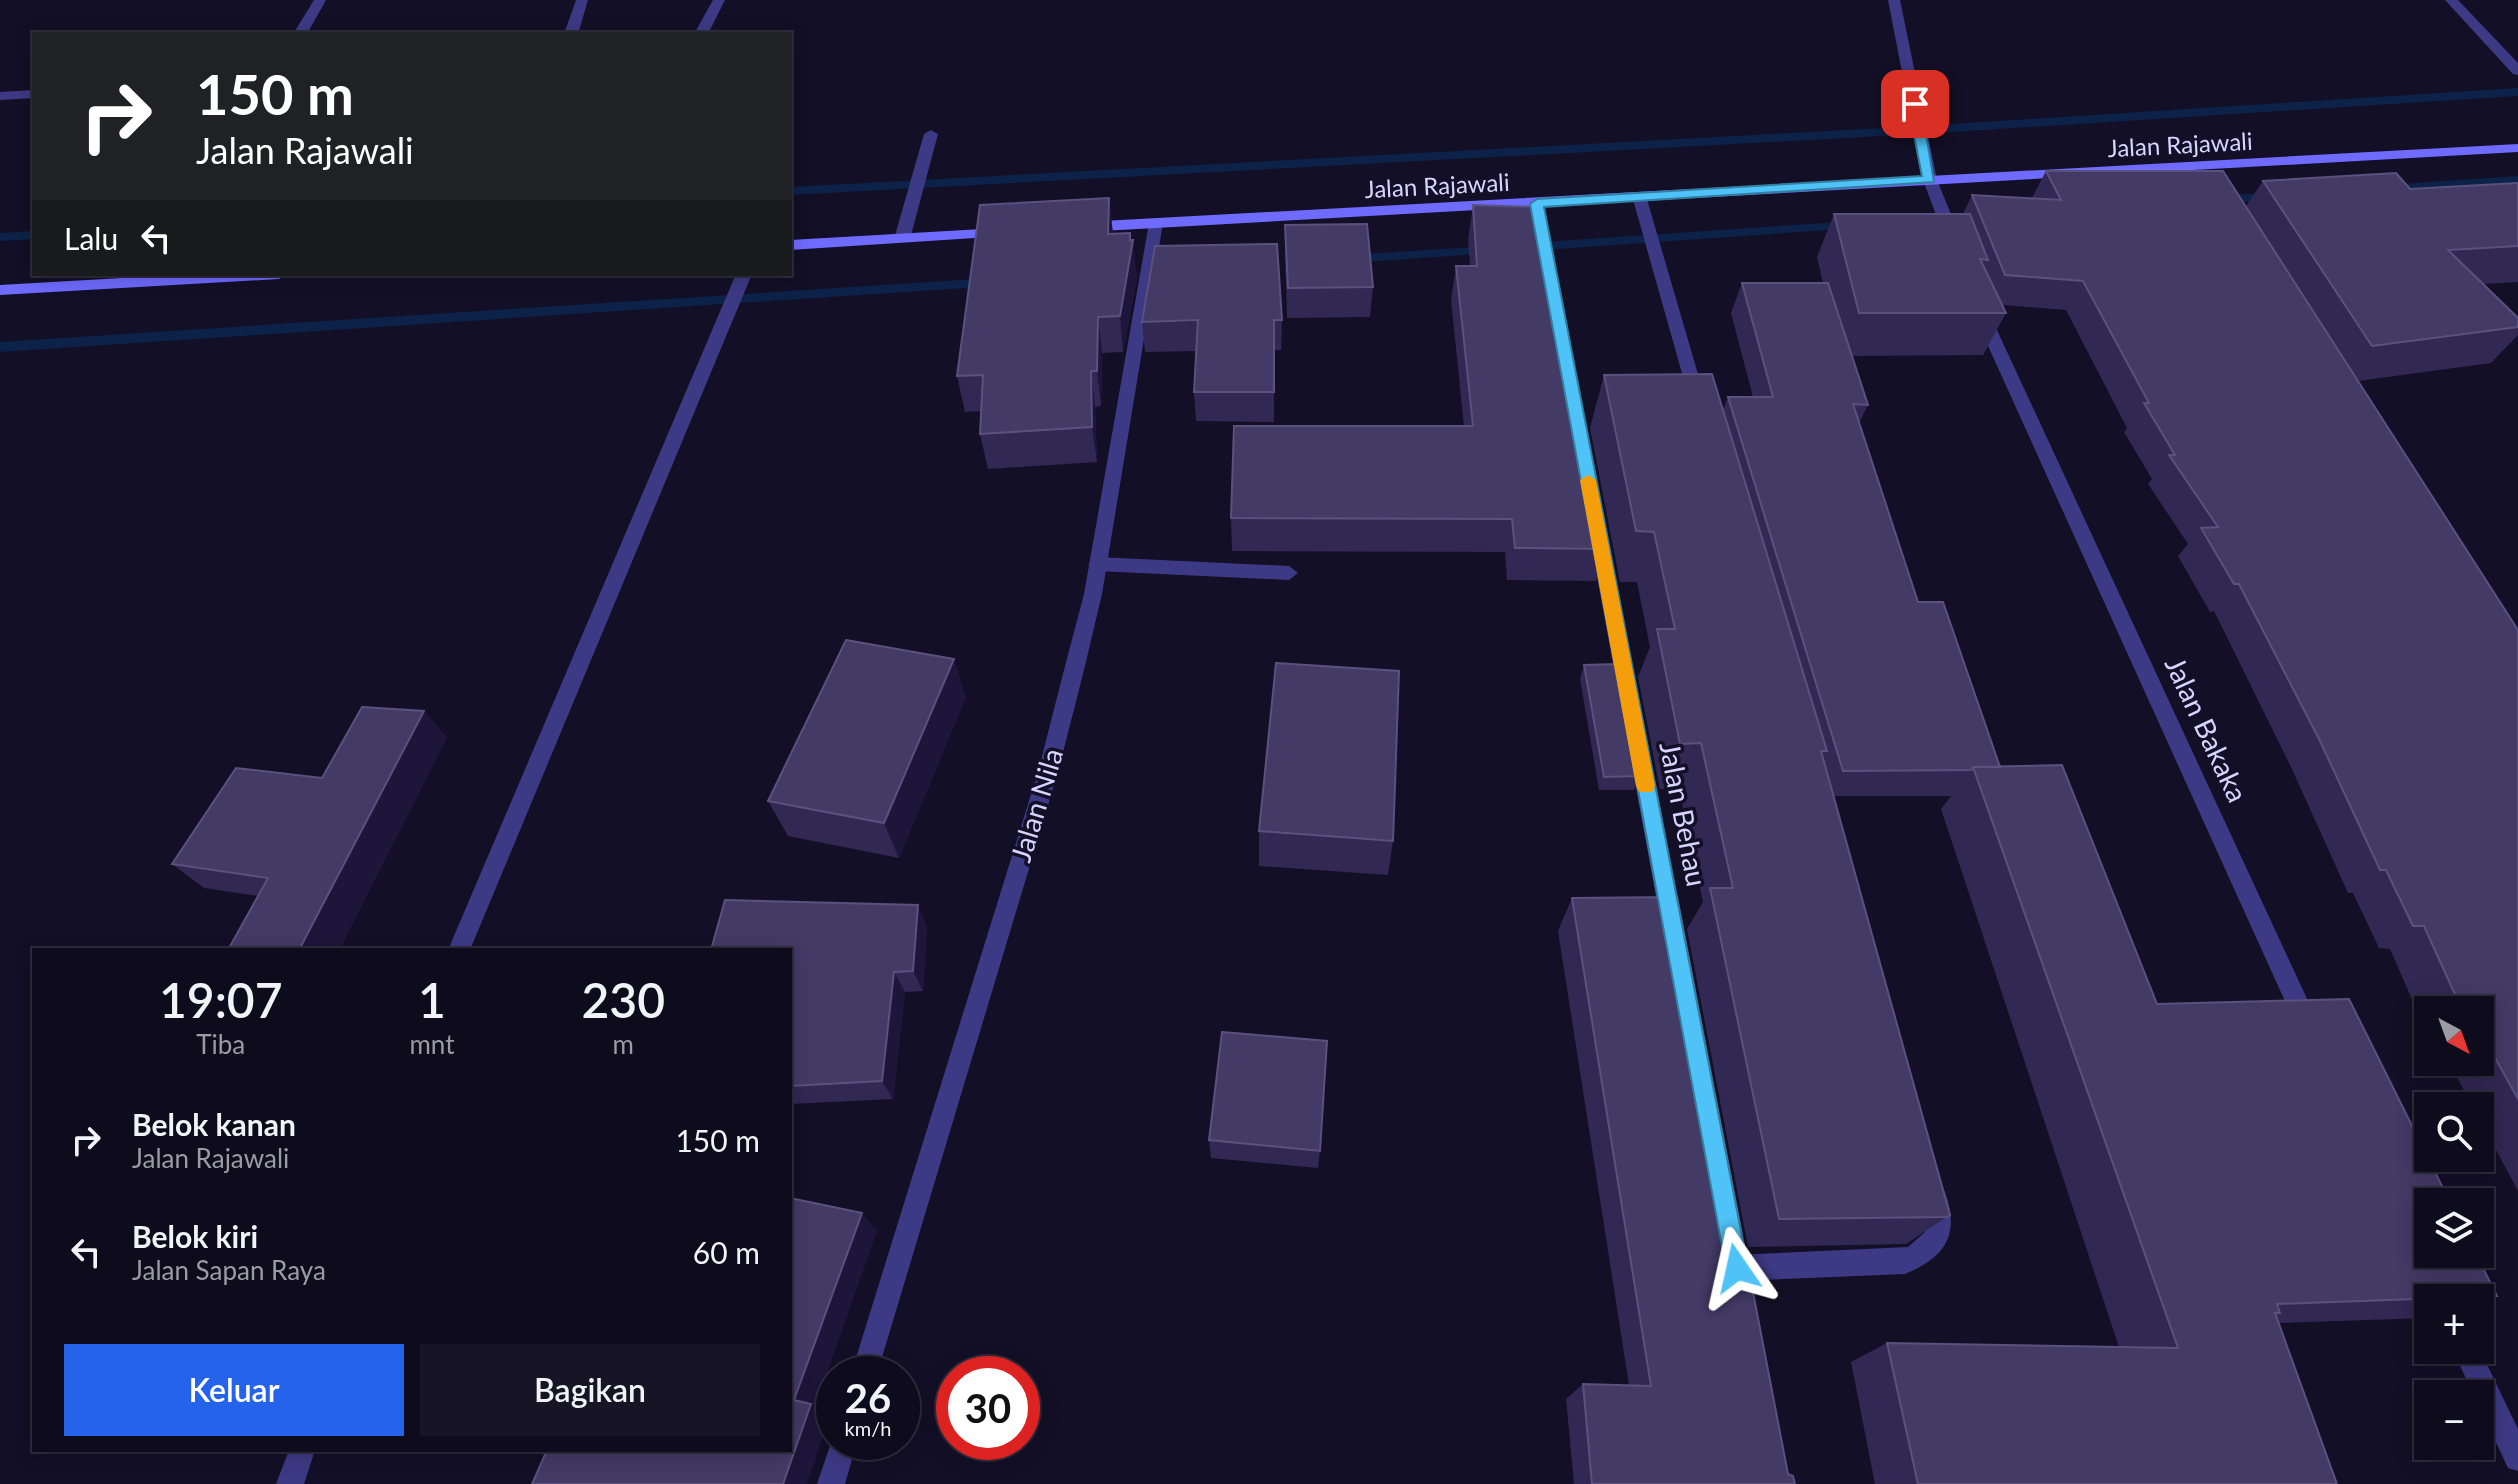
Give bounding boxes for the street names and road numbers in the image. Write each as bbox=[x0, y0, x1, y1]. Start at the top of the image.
street label: Jalan Rajawali bbox=[2107, 126, 2253, 162]
street label: Jalan Rajawali bbox=[1364, 167, 1510, 203]
street label: Jalan Bakaka bbox=[2159, 651, 2255, 807]
street label: Jalan Behau bbox=[1653, 739, 1715, 889]
street label: Jalan Nila bbox=[1003, 744, 1069, 866]

